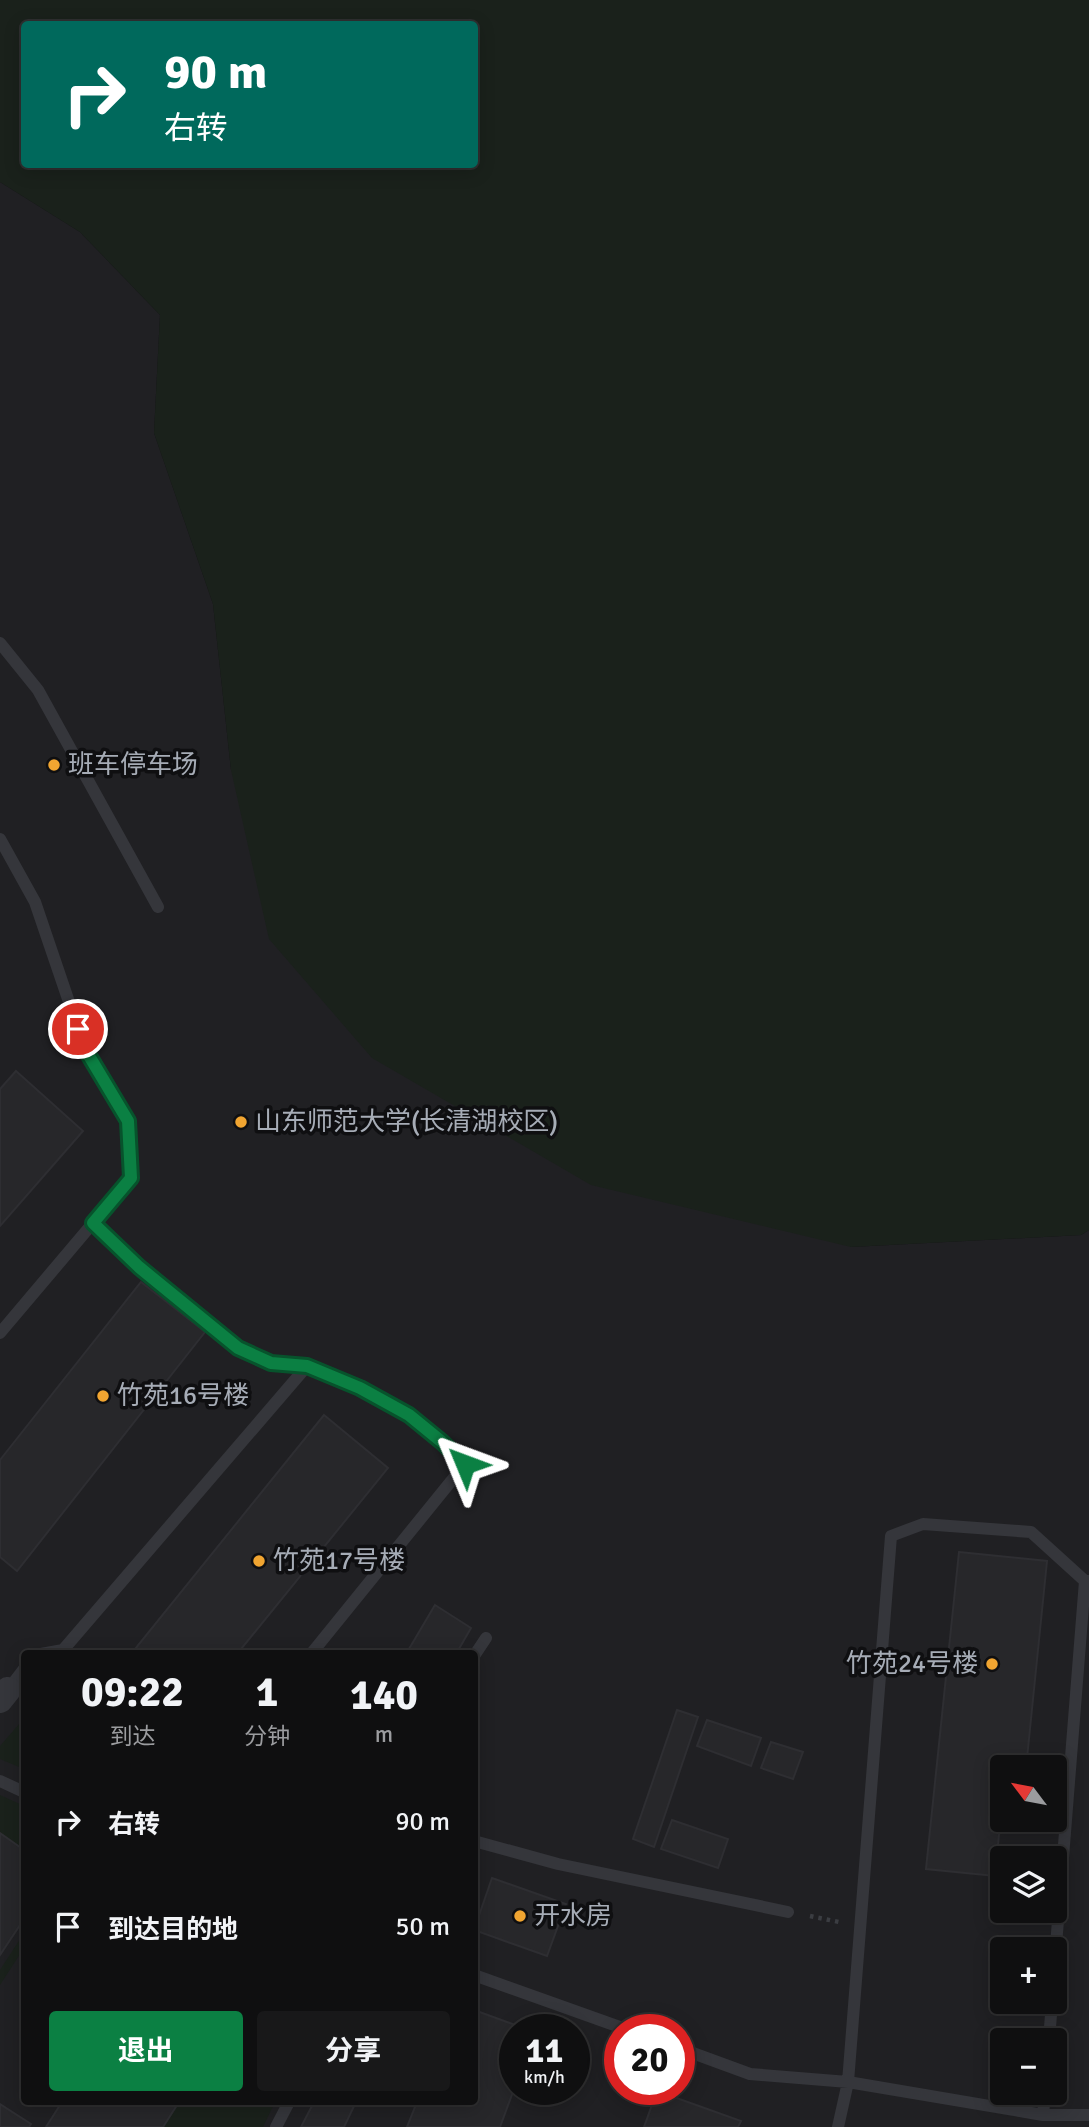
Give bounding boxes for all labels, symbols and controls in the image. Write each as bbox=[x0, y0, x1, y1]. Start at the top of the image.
text: 90 m bbox=[164, 42, 267, 102]
icon: right bbox=[49, 49, 140, 140]
text: 右转 bbox=[164, 109, 228, 148]
place label: 班车停车场 bbox=[68, 749, 198, 781]
marker: 班车停车场 bbox=[46, 757, 62, 773]
pin bbox=[48, 999, 108, 1059]
icon: arrive bbox=[59, 1010, 97, 1048]
place label: 山东师范大学(长清湖校区) bbox=[255, 1106, 558, 1138]
marker: 山东师范大学(长清湖校区) bbox=[233, 1114, 249, 1130]
place label: 竹苑16号楼 bbox=[117, 1380, 249, 1412]
marker: 竹苑16号楼 bbox=[95, 1388, 111, 1404]
position arrow bbox=[428, 1427, 502, 1501]
place label: 竹苑17号楼 bbox=[273, 1545, 405, 1577]
marker: 竹苑17号楼 bbox=[251, 1553, 267, 1569]
place label: 竹苑24号楼 bbox=[846, 1648, 978, 1680]
marker: 竹苑24号楼 bbox=[984, 1656, 1000, 1672]
text: 09:22 bbox=[81, 1667, 184, 1718]
text: 1 bbox=[256, 1667, 278, 1718]
text: 140 bbox=[350, 1670, 418, 1721]
text: m bbox=[375, 1720, 393, 1749]
text: 到达 bbox=[110, 1722, 156, 1751]
text: 分钟 bbox=[244, 1722, 290, 1751]
north arrow bbox=[990, 1755, 1068, 1832]
map controls bbox=[990, 1755, 1067, 2105]
icon: right bbox=[49, 1803, 87, 1841]
text: 90 m bbox=[395, 1806, 450, 1838]
text: 右转 bbox=[108, 1809, 160, 1841]
button: layers bbox=[990, 1846, 1067, 1923]
place label: 开水房 bbox=[534, 1900, 612, 1932]
icon: arrive bbox=[49, 1908, 87, 1946]
marker: 开水房 bbox=[512, 1908, 528, 1924]
text: 50 m bbox=[395, 1911, 450, 1943]
text: 到达目的地 bbox=[108, 1914, 238, 1946]
button: + bbox=[990, 1937, 1067, 2014]
button: 退出 bbox=[49, 2011, 243, 2091]
button: 分享 bbox=[257, 2011, 450, 2091]
speed limit sign: 20 bbox=[604, 2014, 695, 2105]
button: − bbox=[990, 2028, 1067, 2105]
text: 11 bbox=[526, 2029, 563, 2072]
text: km/h bbox=[524, 2066, 565, 2088]

